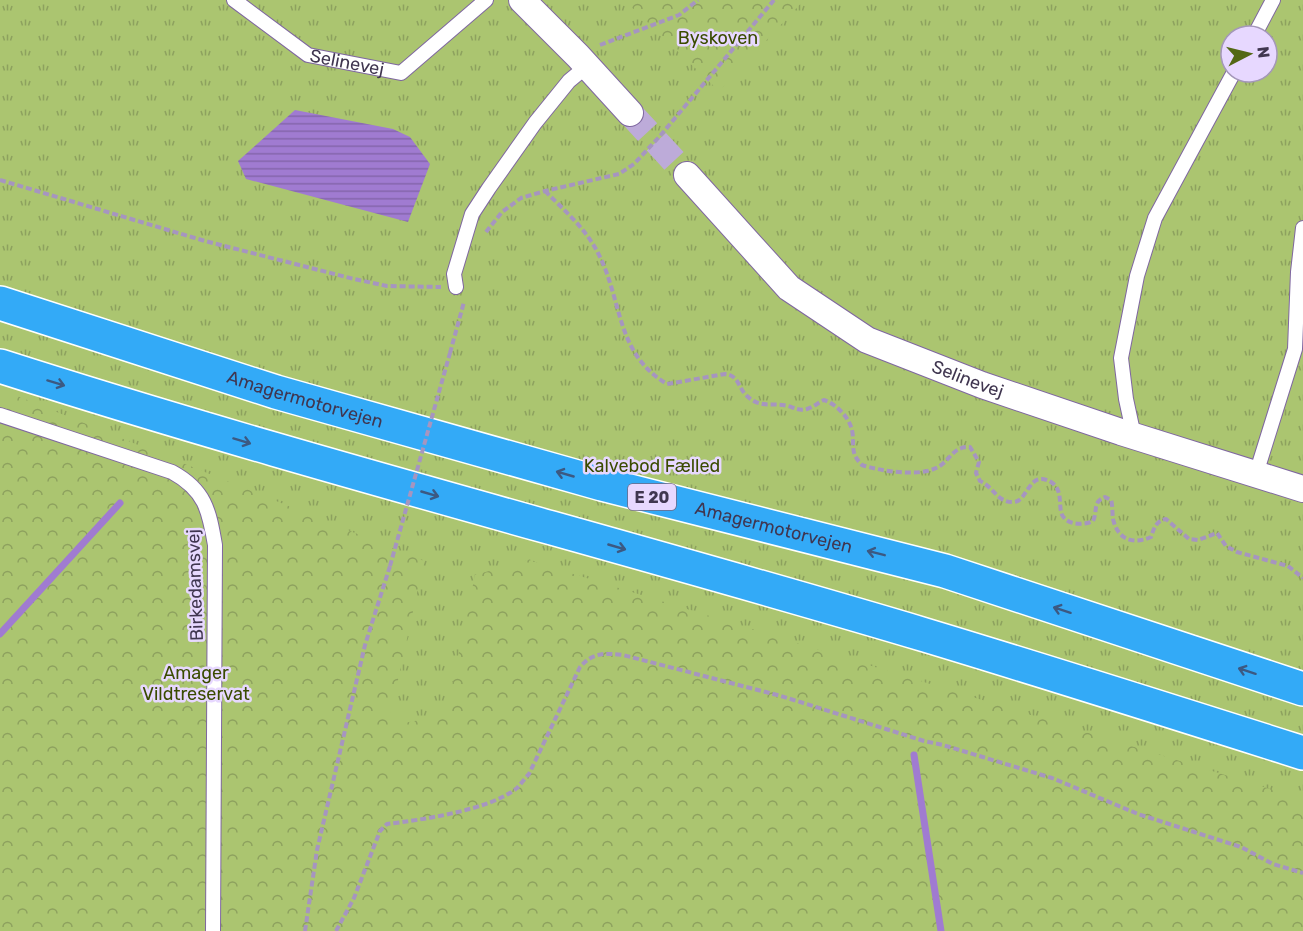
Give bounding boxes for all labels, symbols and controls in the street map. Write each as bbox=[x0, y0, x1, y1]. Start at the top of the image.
north arrow bbox=[1219, 24, 1279, 84]
park label: Byskoven bbox=[678, 27, 758, 49]
street label: Selinevej bbox=[308, 45, 386, 80]
text: N bbox=[1253, 45, 1274, 59]
street label: Selinevej bbox=[929, 355, 1006, 402]
street label: Amagermotorvejen bbox=[224, 366, 386, 433]
one-way arrow bbox=[46, 379, 65, 390]
one-way arrow bbox=[232, 436, 251, 447]
park label: Kalvebod Fælled bbox=[584, 455, 720, 477]
one-way arrow bbox=[556, 467, 575, 479]
road number: E 20 bbox=[628, 484, 676, 510]
one-way arrow bbox=[420, 489, 439, 500]
street label: Amagermotorvejen bbox=[693, 497, 855, 558]
street label: Birkedamsvej bbox=[182, 529, 208, 641]
one-way arrow bbox=[607, 542, 626, 553]
one-way arrow bbox=[866, 547, 885, 559]
one-way arrow bbox=[1053, 603, 1072, 614]
park label: Amager Vildtreservat bbox=[142, 662, 250, 705]
one-way arrow bbox=[1238, 664, 1257, 675]

